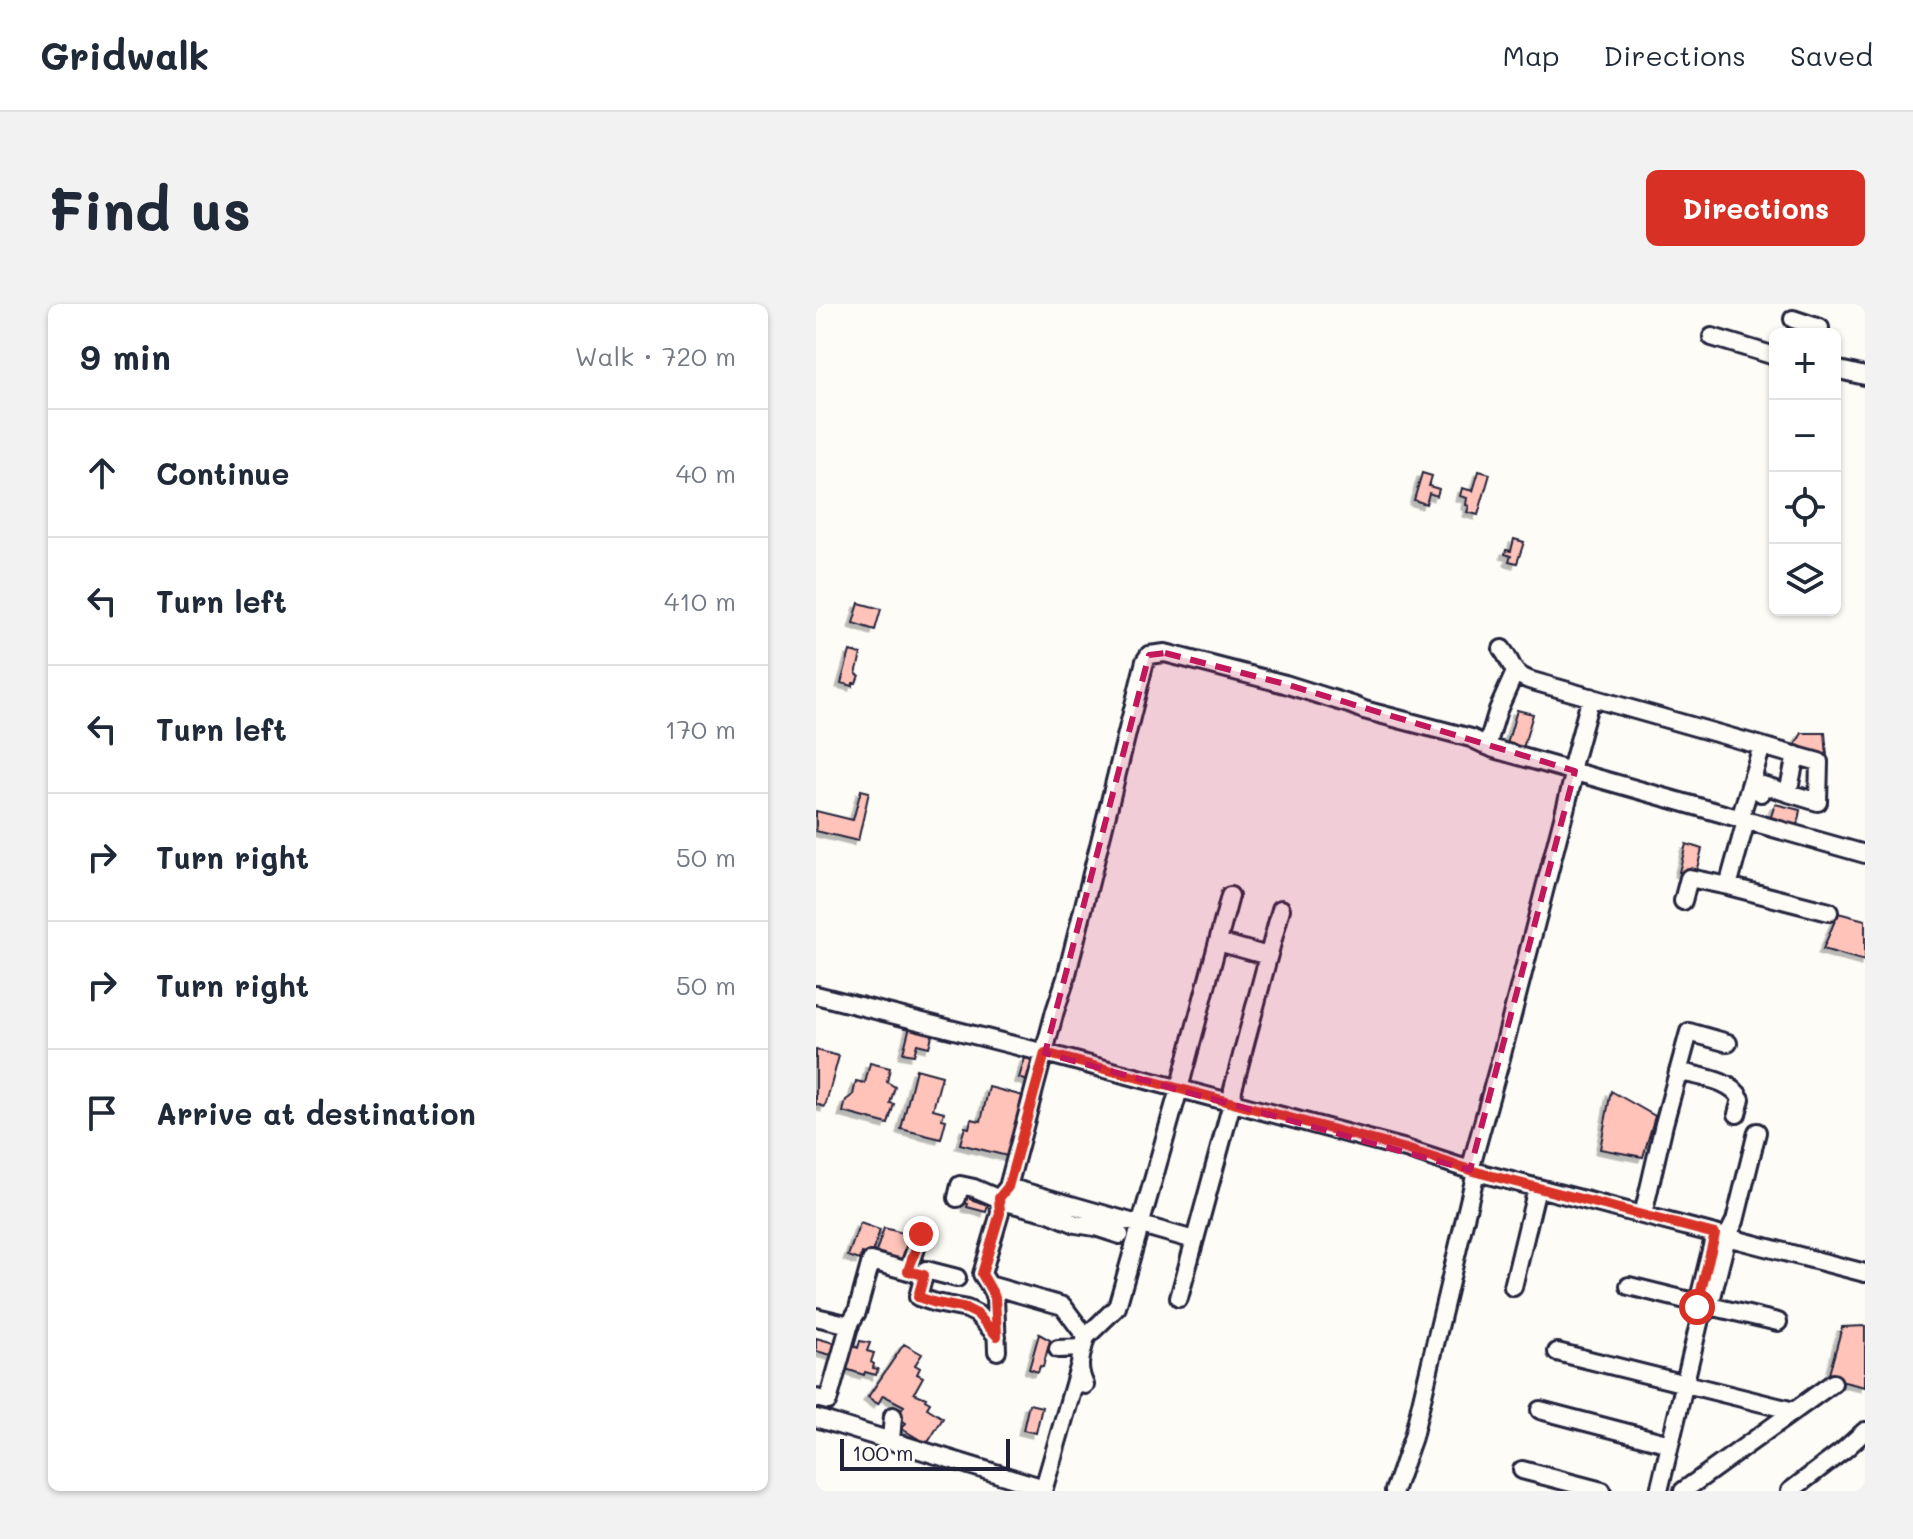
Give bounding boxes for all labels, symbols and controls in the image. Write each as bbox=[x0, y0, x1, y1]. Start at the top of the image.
text: Gridwalk bbox=[40, 30, 209, 80]
text: Map bbox=[1503, 37, 1560, 73]
text: Directions bbox=[1604, 37, 1746, 73]
text: Saved bbox=[1790, 37, 1873, 73]
button: Directions bbox=[1646, 170, 1865, 246]
text: Find us bbox=[48, 172, 251, 245]
map controls bbox=[1769, 328, 1841, 616]
button: + bbox=[1769, 328, 1841, 400]
text: 9 min bbox=[80, 334, 171, 379]
text: Walk · 720 m bbox=[575, 339, 736, 373]
button: − bbox=[1769, 400, 1841, 472]
icon: ahead bbox=[80, 451, 124, 495]
text: Continue bbox=[156, 453, 289, 493]
text: 40 m bbox=[676, 456, 736, 490]
button: locate bbox=[1769, 472, 1841, 544]
button: layers bbox=[1769, 544, 1841, 616]
icon: left bbox=[80, 579, 124, 623]
text: Turn left bbox=[156, 581, 287, 621]
text: 410 m bbox=[664, 584, 736, 618]
icon: left bbox=[80, 707, 124, 751]
text: Turn left bbox=[156, 709, 287, 749]
text: 170 m bbox=[665, 712, 736, 746]
icon: right bbox=[80, 835, 124, 879]
text: Turn right bbox=[156, 837, 309, 877]
text: 50 m bbox=[676, 840, 736, 874]
icon: right bbox=[80, 963, 124, 1007]
text: Turn right bbox=[156, 965, 309, 1005]
text: 50 m bbox=[676, 968, 736, 1002]
icon: arrive bbox=[80, 1091, 124, 1135]
text: Arrive at destination bbox=[156, 1093, 476, 1133]
route end bbox=[903, 1216, 939, 1252]
route start bbox=[1679, 1289, 1715, 1325]
scale bar bbox=[840, 1435, 1010, 1471]
text: 100 m bbox=[852, 1438, 914, 1467]

